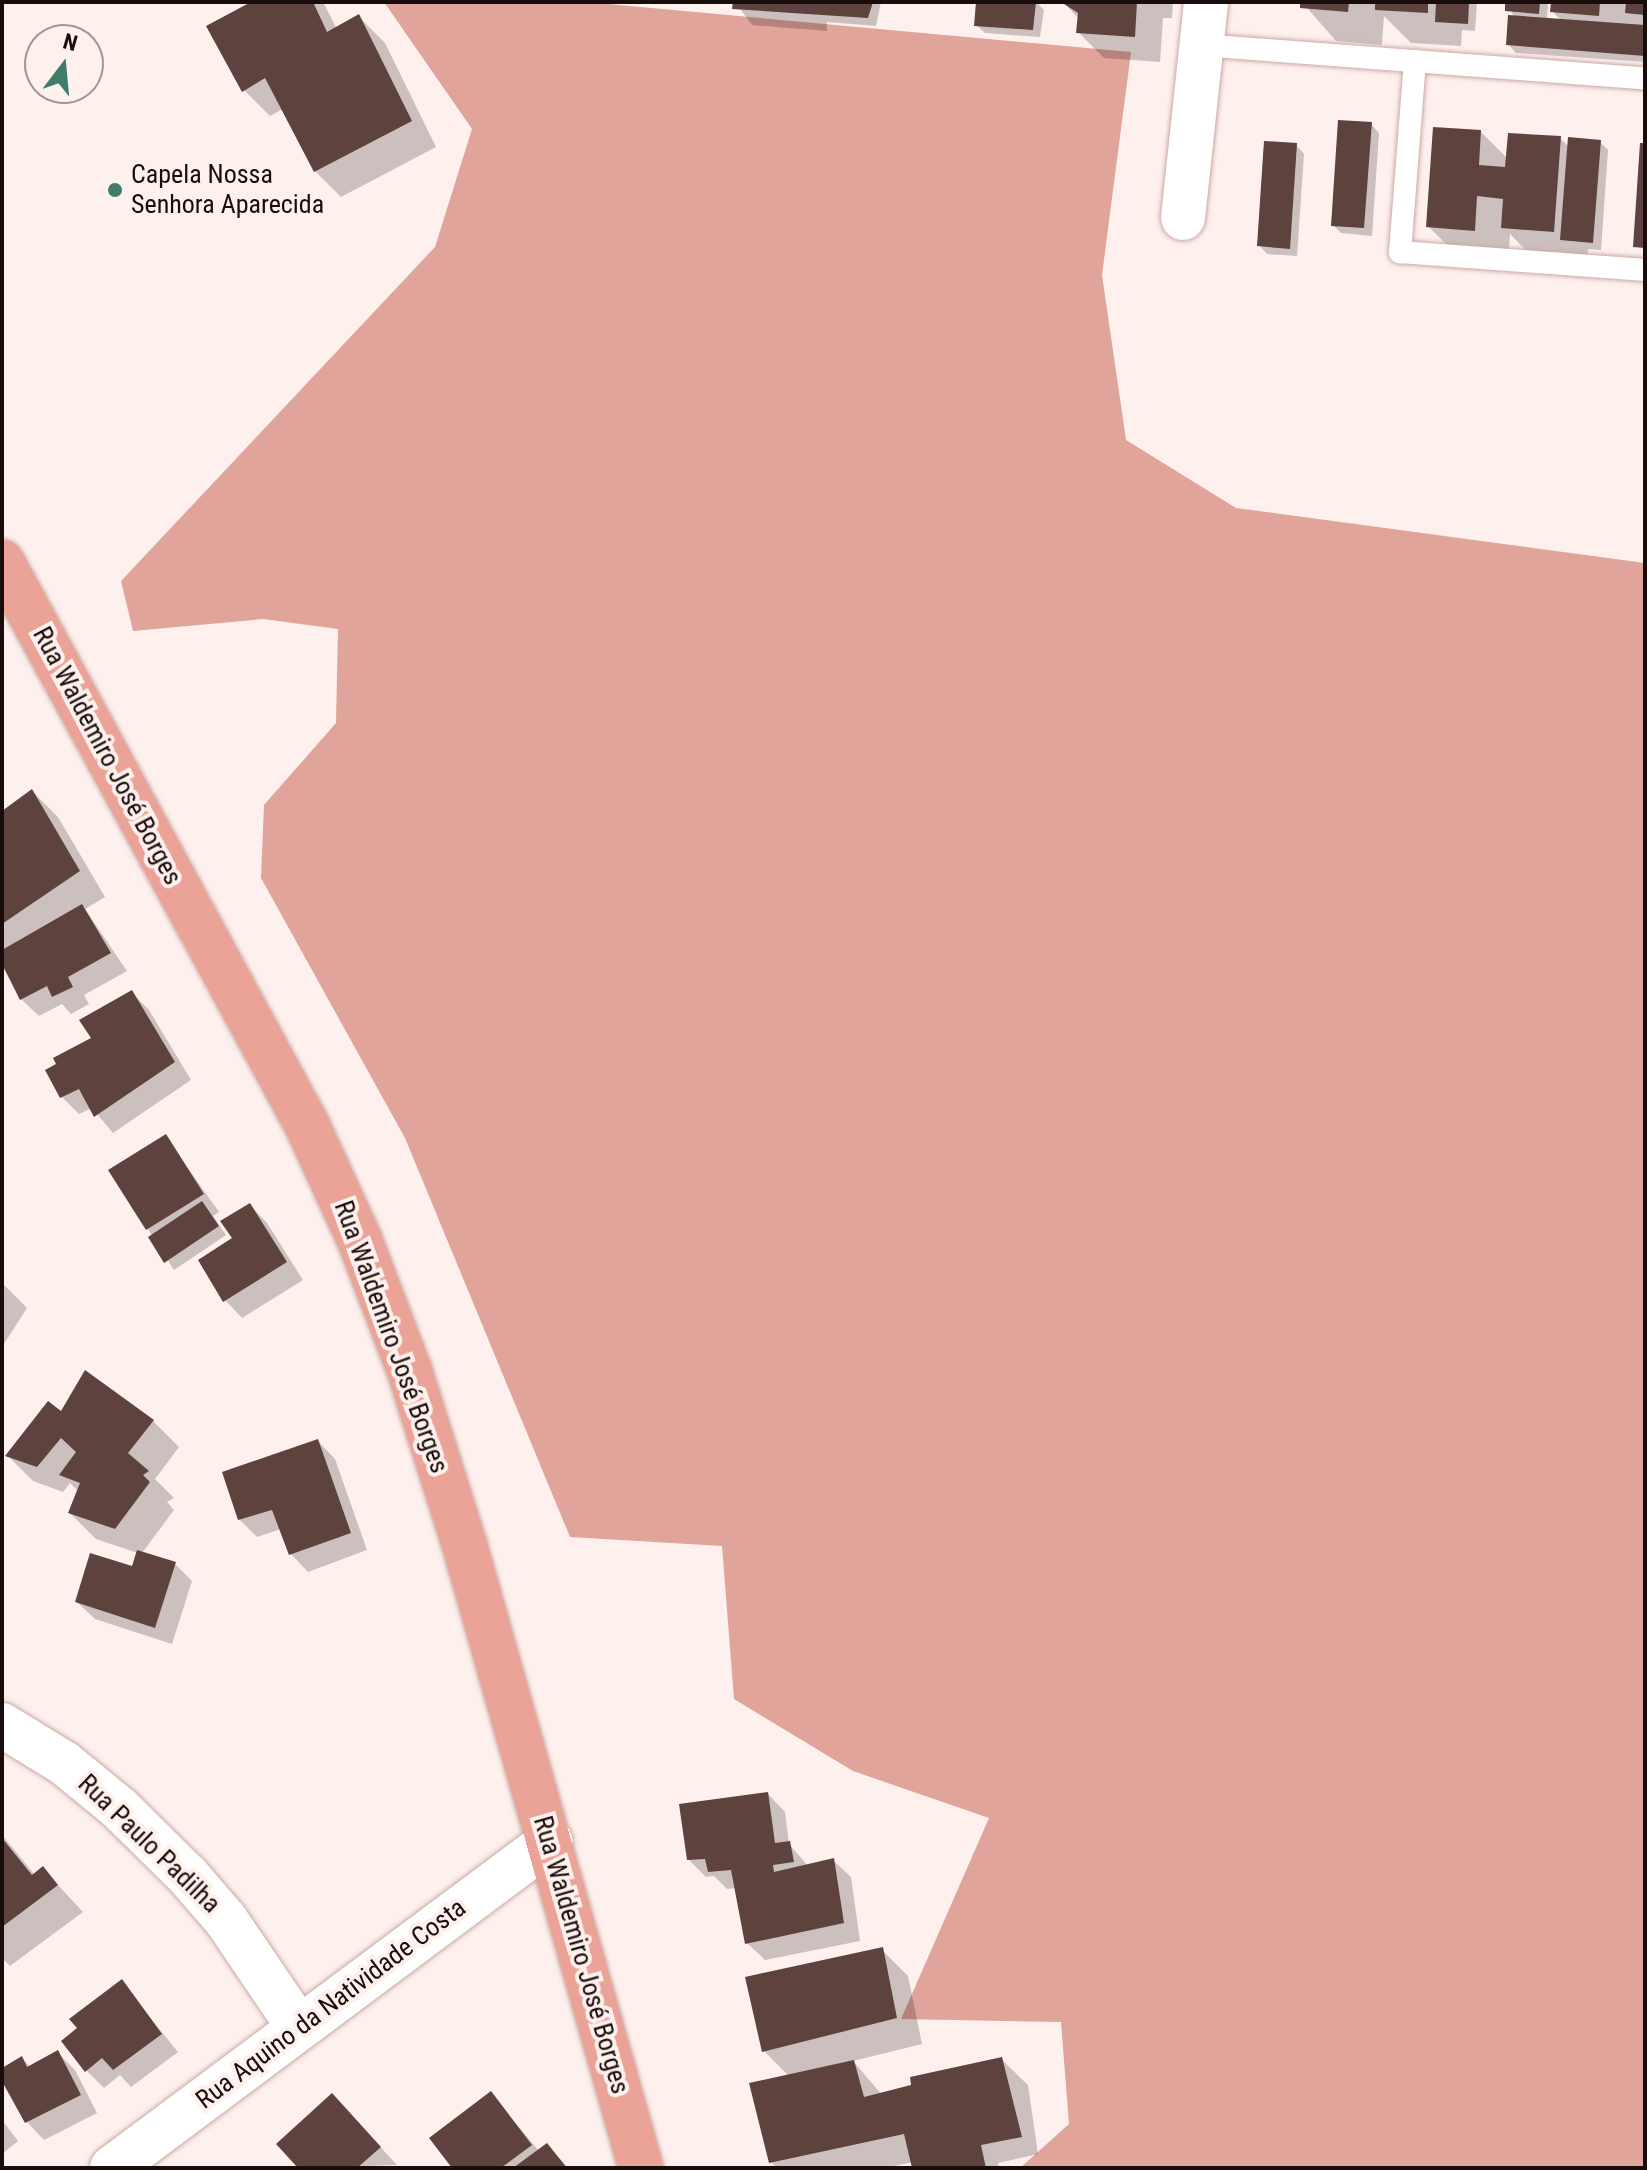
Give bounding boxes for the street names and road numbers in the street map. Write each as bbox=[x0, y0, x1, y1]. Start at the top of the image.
street label: Rua Waldemiro José Borges bbox=[26, 622, 188, 890]
street label: Rua Waldemiro José Borges bbox=[327, 1197, 455, 1477]
street label: Rua Paulo Padilha bbox=[71, 1768, 227, 1920]
street label: Rua Waldemiro José Borges bbox=[526, 1813, 636, 2097]
street label: Rua Aquino da Natividade Costa bbox=[190, 1892, 472, 2116]

